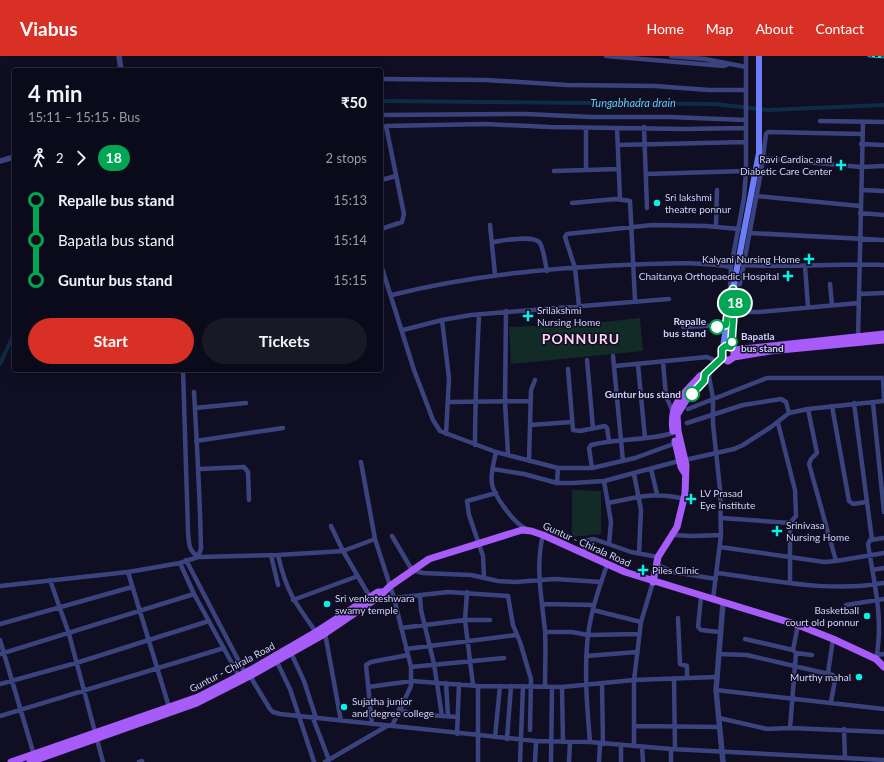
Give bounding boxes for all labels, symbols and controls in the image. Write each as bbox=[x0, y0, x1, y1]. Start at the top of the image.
text: Viabus bbox=[20, 17, 78, 40]
text: Home bbox=[646, 20, 684, 37]
text: Map bbox=[706, 20, 733, 37]
text: About bbox=[755, 20, 793, 37]
text: Contact bbox=[815, 20, 864, 37]
text: 4 min bbox=[28, 80, 83, 107]
text: ₹50 bbox=[341, 93, 367, 111]
water label: Tungabhadra drain bbox=[590, 96, 676, 109]
text: 15:11 – 15:15 · Bus bbox=[28, 109, 140, 125]
icon: walk bbox=[28, 147, 50, 169]
icon: forward bbox=[70, 147, 92, 169]
text: 18 bbox=[106, 149, 122, 166]
text: 2 bbox=[56, 150, 64, 166]
text: 2 stops bbox=[326, 150, 367, 166]
place label: Ravi Cardiac and Diabetic Care Center bbox=[740, 153, 832, 177]
marker: Ravi Cardiac and Diabetic Care Center bbox=[835, 159, 847, 171]
text: Repalle bus stand bbox=[58, 191, 174, 209]
place label: Sri lakshmi theatre ponnur bbox=[665, 191, 731, 215]
text: 15:13 bbox=[334, 192, 367, 208]
marker: Sri lakshmi theatre ponnur bbox=[652, 198, 662, 208]
text: Bapatla bus stand bbox=[58, 231, 174, 249]
text: 15:14 bbox=[334, 232, 367, 248]
place label: Kalyani Nursing Home bbox=[702, 253, 800, 265]
marker: Kalyani Nursing Home bbox=[803, 253, 815, 265]
place label: Chaitanya Orthopaedic Hospital bbox=[639, 270, 779, 282]
marker: Chaitanya Orthopaedic Hospital bbox=[782, 270, 794, 282]
text: Guntur bus stand bbox=[58, 271, 173, 289]
text: 15:15 bbox=[334, 272, 367, 288]
line badge: 18 bbox=[717, 290, 753, 316]
text: 18 bbox=[727, 294, 743, 311]
place label: Srilakshmi Nursing Home bbox=[537, 304, 600, 328]
marker: Srilakshmi Nursing Home bbox=[522, 310, 534, 322]
place label: Repalle bus stand bbox=[663, 315, 707, 339]
button: Start bbox=[28, 318, 194, 364]
button: Tickets bbox=[202, 318, 367, 364]
marker: Repalle bus stand bbox=[709, 319, 725, 335]
district label: PONNURU bbox=[542, 330, 620, 347]
place label: Bapatla bus stand bbox=[741, 330, 784, 354]
marker: Bapatla bus stand bbox=[726, 336, 738, 348]
marker: Guntur bus stand bbox=[684, 386, 700, 402]
place label: Guntur bus stand bbox=[605, 388, 681, 400]
place label: LV Prasad Eye Institute bbox=[700, 487, 755, 511]
marker: LV Prasad Eye Institute bbox=[685, 493, 697, 505]
street label: Guntur - Chirala Road bbox=[541, 519, 633, 569]
place label: Srinivasa Nursing Home bbox=[786, 519, 849, 543]
marker: Srinivasa Nursing Home bbox=[771, 525, 783, 537]
marker: Piles Clinic bbox=[637, 564, 649, 576]
place label: Piles Clinic bbox=[652, 564, 699, 576]
place label: Sri venkateshwara swamy temple bbox=[335, 592, 415, 616]
marker: Sri venkateshwara swamy temple bbox=[322, 599, 332, 609]
place label: Basketball court old ponnur bbox=[785, 604, 859, 628]
marker: Basketball court old ponnur bbox=[862, 611, 872, 621]
street label: Guntur - Chirala Road bbox=[187, 639, 277, 695]
place label: Murthy mahal bbox=[790, 671, 851, 683]
marker: Murthy mahal bbox=[854, 672, 864, 682]
place label: Sujatha junior and degree college bbox=[352, 695, 434, 719]
marker: Sujatha junior and degree college bbox=[339, 702, 349, 712]

